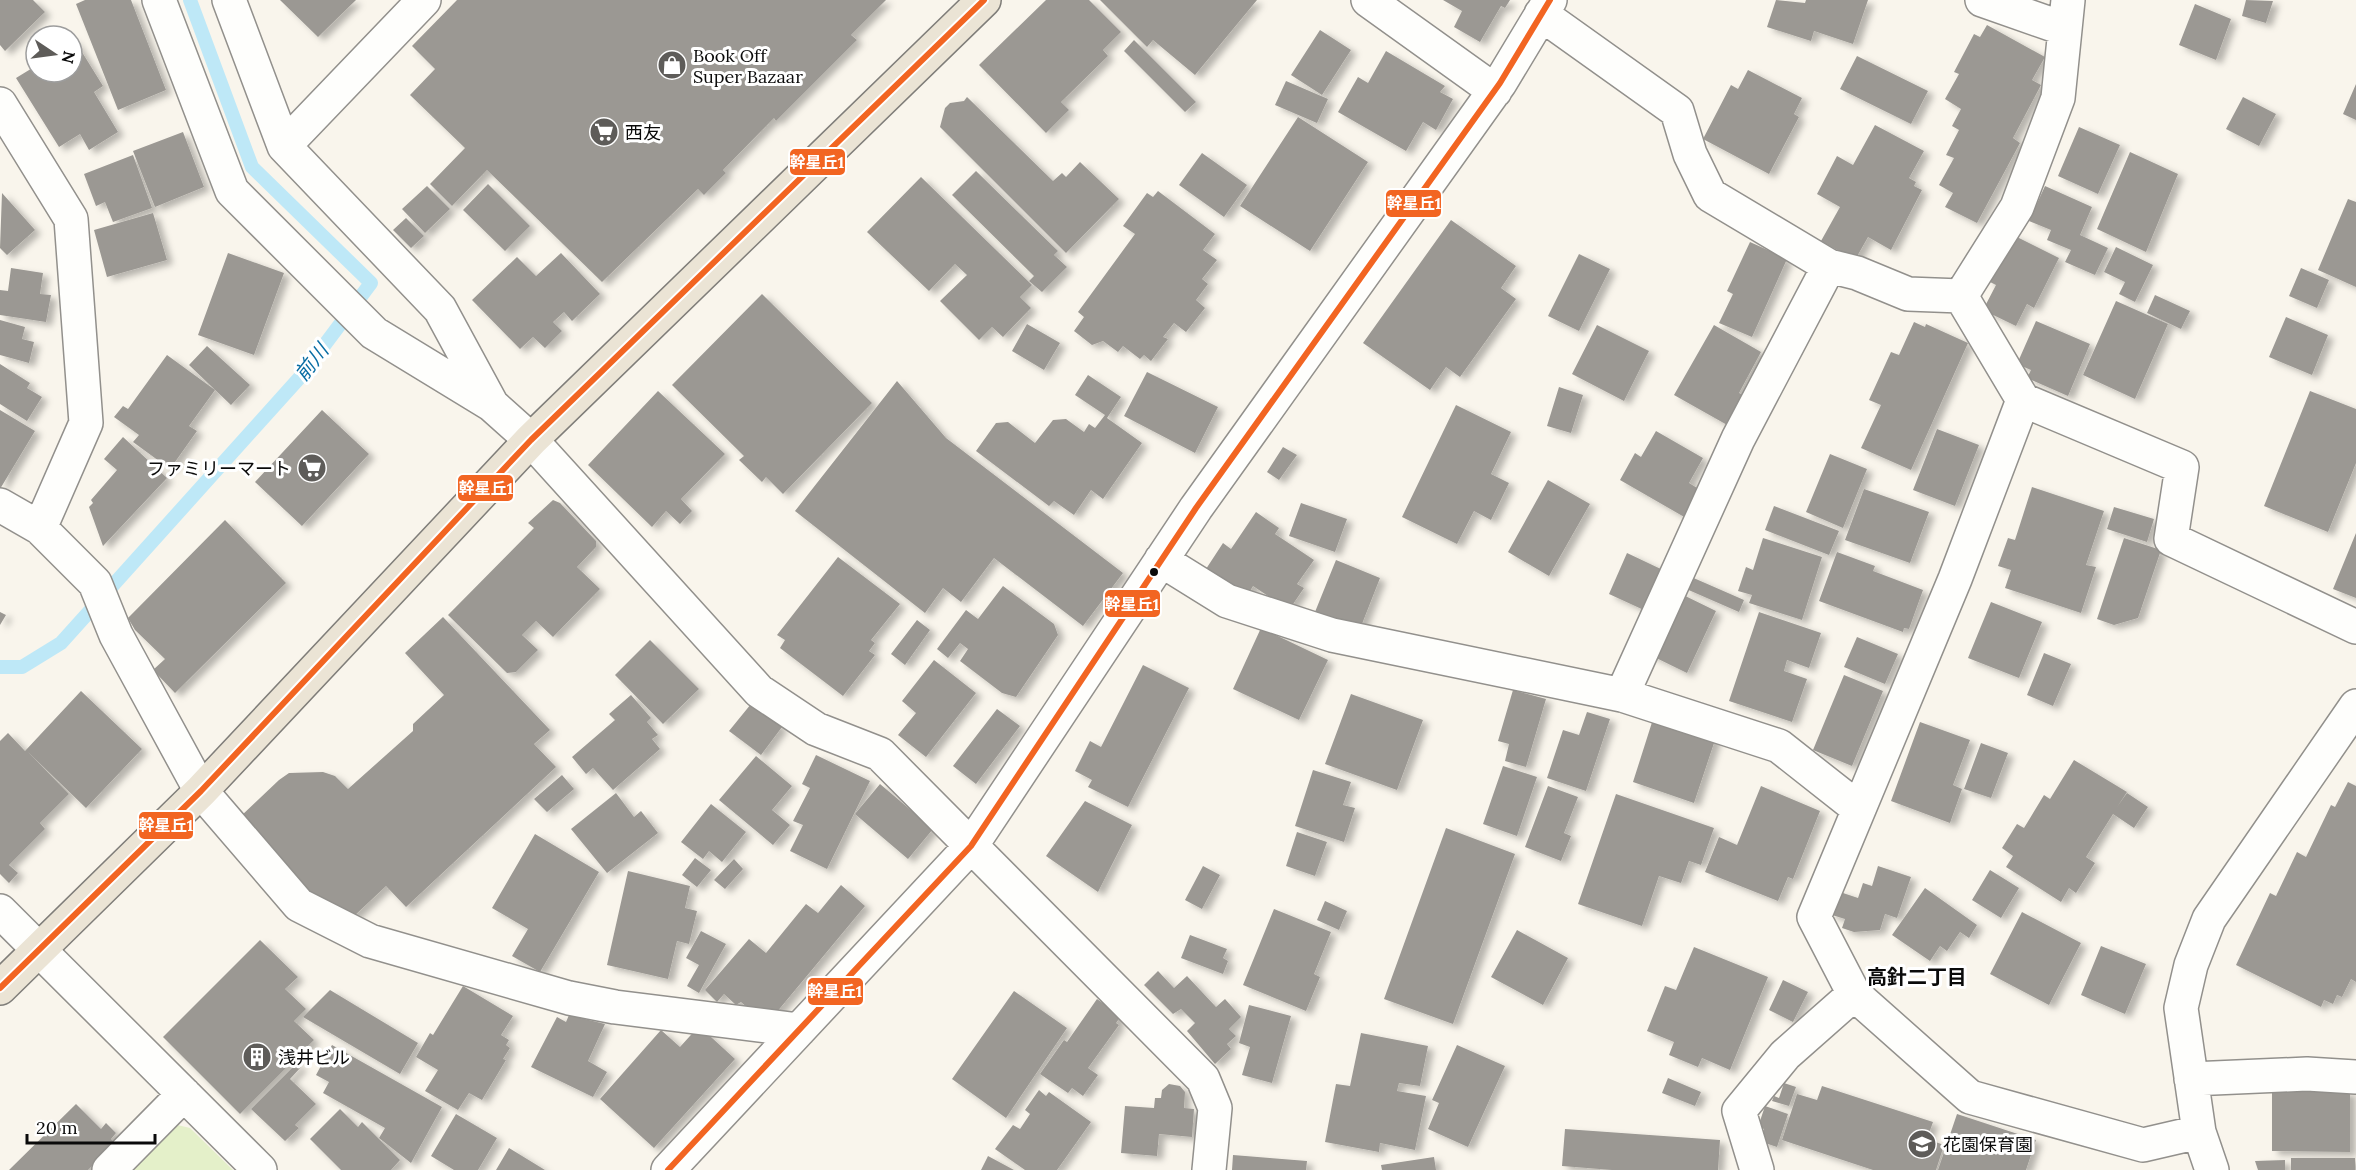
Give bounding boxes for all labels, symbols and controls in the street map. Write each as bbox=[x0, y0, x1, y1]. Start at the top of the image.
north arrow bbox=[24, 24, 84, 84]
place label: Book Off Super Bazaar bbox=[693, 44, 803, 88]
text: N bbox=[57, 49, 80, 66]
shop icon: Book Off Super Bazaar bbox=[656, 49, 688, 81]
supermarket icon: 西友 bbox=[588, 116, 620, 148]
place label: 西友 bbox=[625, 121, 661, 144]
line badge: 幹星丘1 bbox=[789, 148, 846, 176]
text: 幹星丘1 bbox=[790, 152, 844, 172]
line badge: 幹星丘1 bbox=[1385, 189, 1442, 218]
text: 幹星丘1 bbox=[1387, 193, 1441, 213]
water label: 前川 bbox=[289, 337, 334, 385]
supermarket icon: ファミリーマート bbox=[296, 452, 328, 484]
place label: ファミリーマート bbox=[147, 457, 291, 480]
line badge: 幹星丘1 bbox=[457, 474, 514, 502]
text: 幹星丘1 bbox=[459, 478, 513, 498]
unlabelled marker bbox=[1148, 566, 1160, 578]
line badge: 幹星丘1 bbox=[1104, 589, 1161, 618]
text: 幹星丘1 bbox=[1105, 594, 1159, 614]
line badge: 幹星丘1 bbox=[138, 811, 194, 840]
text: 幹星丘1 bbox=[139, 815, 193, 835]
district label: 高針二丁目 bbox=[1867, 964, 1967, 989]
line badge: 幹星丘1 bbox=[807, 977, 864, 1006]
text: 幹星丘1 bbox=[808, 981, 862, 1001]
building icon: 浅井ビル bbox=[241, 1041, 273, 1073]
place label: 浅井ビル bbox=[278, 1046, 350, 1069]
scale bar bbox=[27, 1107, 154, 1145]
text: 20 m bbox=[36, 1116, 78, 1139]
school or university icon: 花園保育園 bbox=[1906, 1128, 1938, 1160]
place label: 花園保育園 bbox=[1943, 1133, 2033, 1156]

